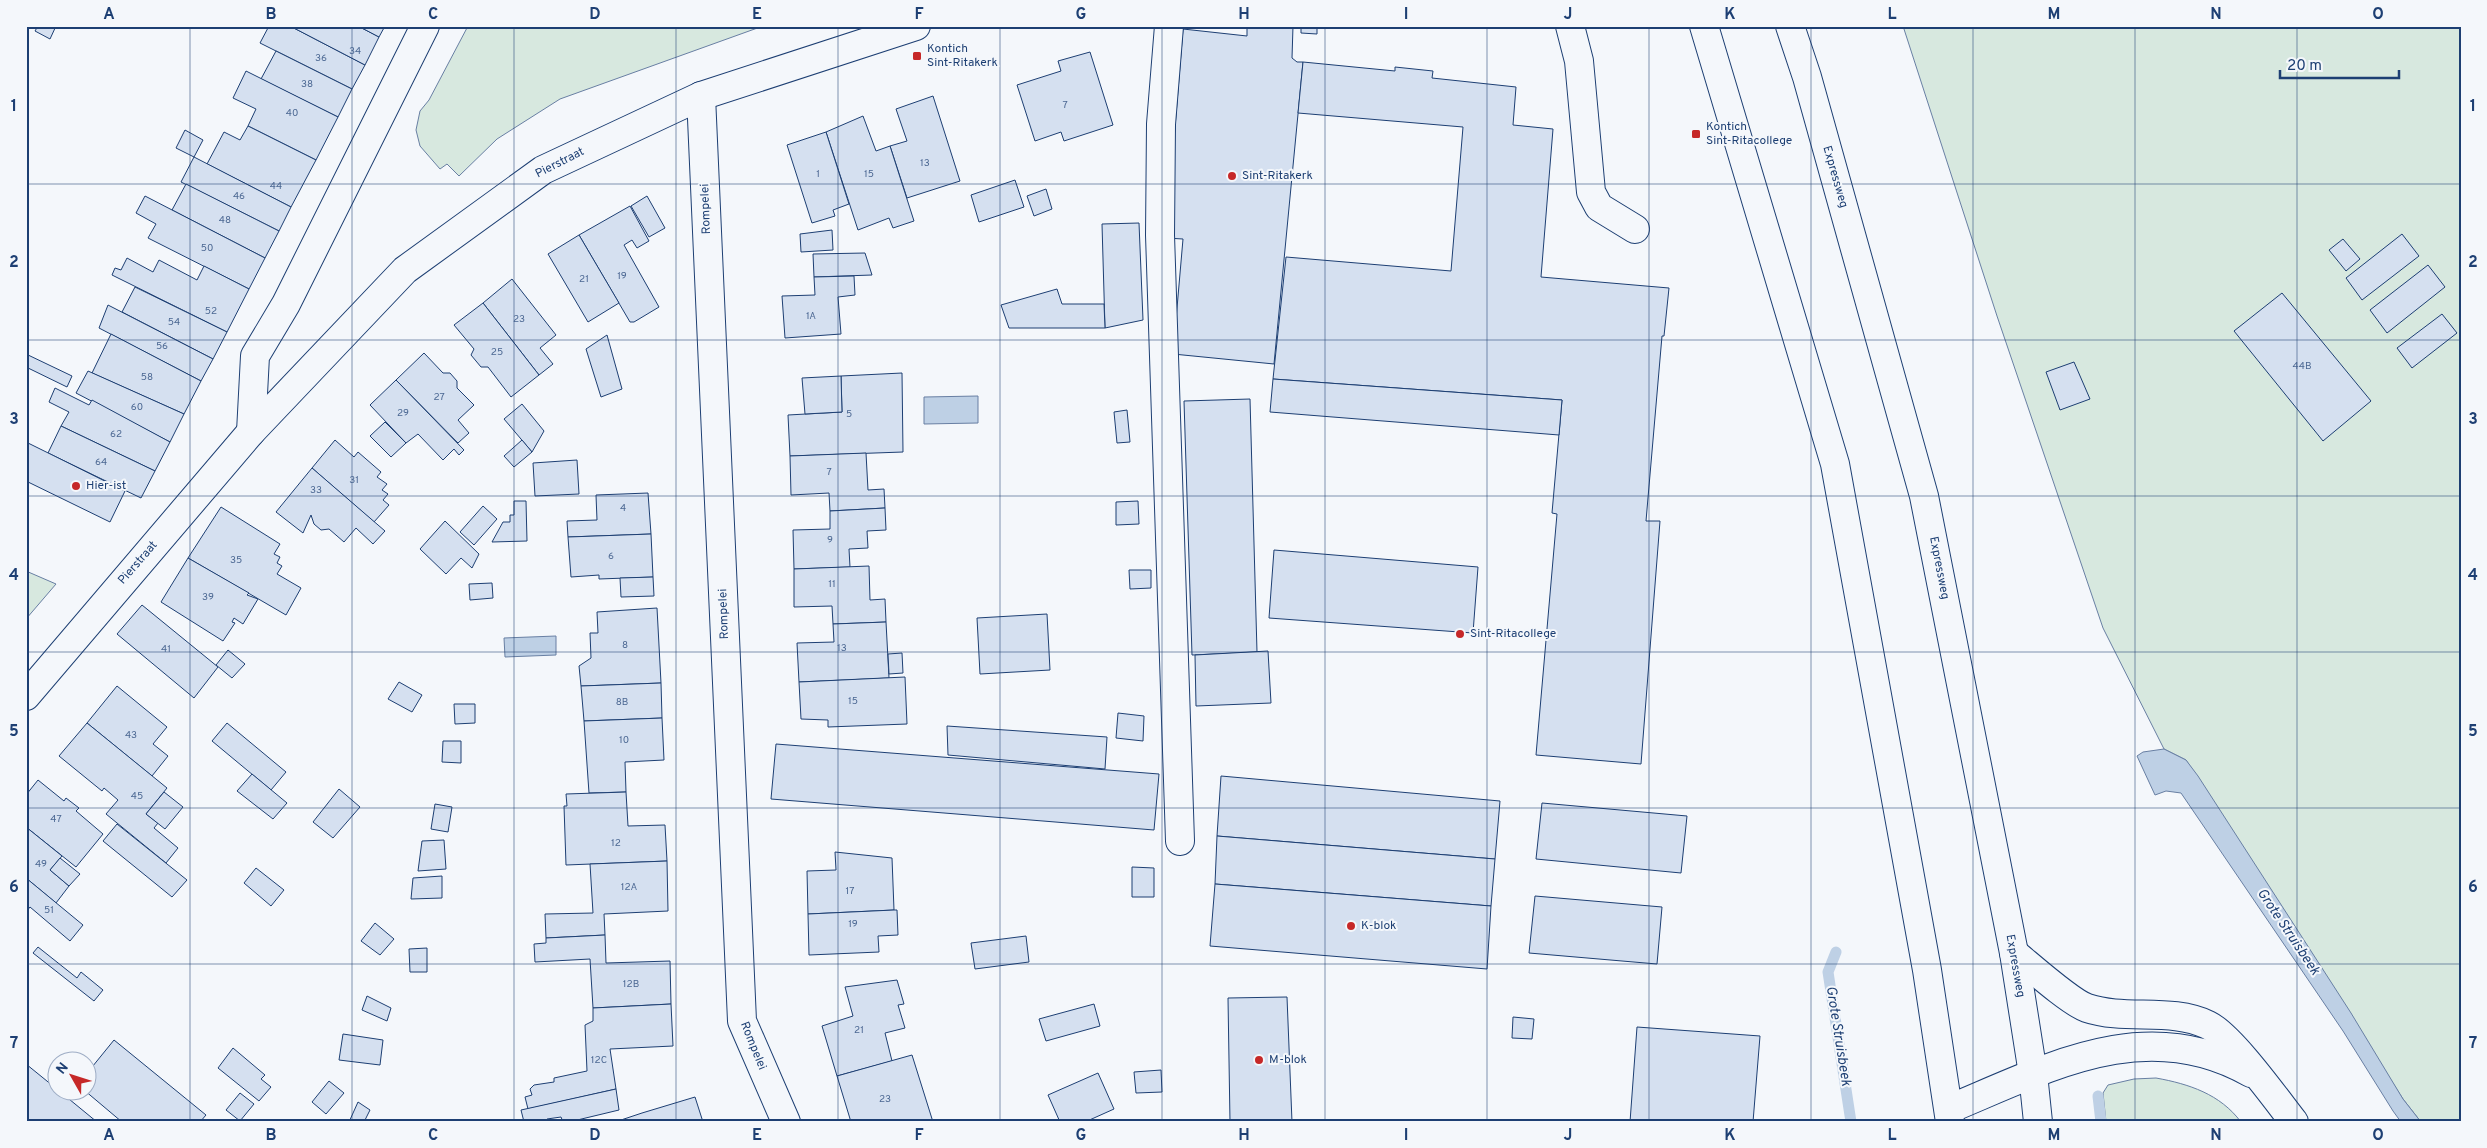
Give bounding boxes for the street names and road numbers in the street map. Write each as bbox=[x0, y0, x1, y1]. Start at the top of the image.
street label: Pierstraat bbox=[533, 144, 587, 182]
street label: Expressweg bbox=[1818, 144, 1852, 210]
street label: Rompelei bbox=[697, 183, 715, 235]
street label: Expressweg bbox=[1925, 535, 1953, 601]
street label: Pierstraat bbox=[115, 538, 161, 588]
street label: Rompelei bbox=[715, 588, 733, 640]
street label: Expressweg bbox=[2002, 933, 2028, 999]
street label: Rompelei bbox=[736, 1019, 770, 1073]

